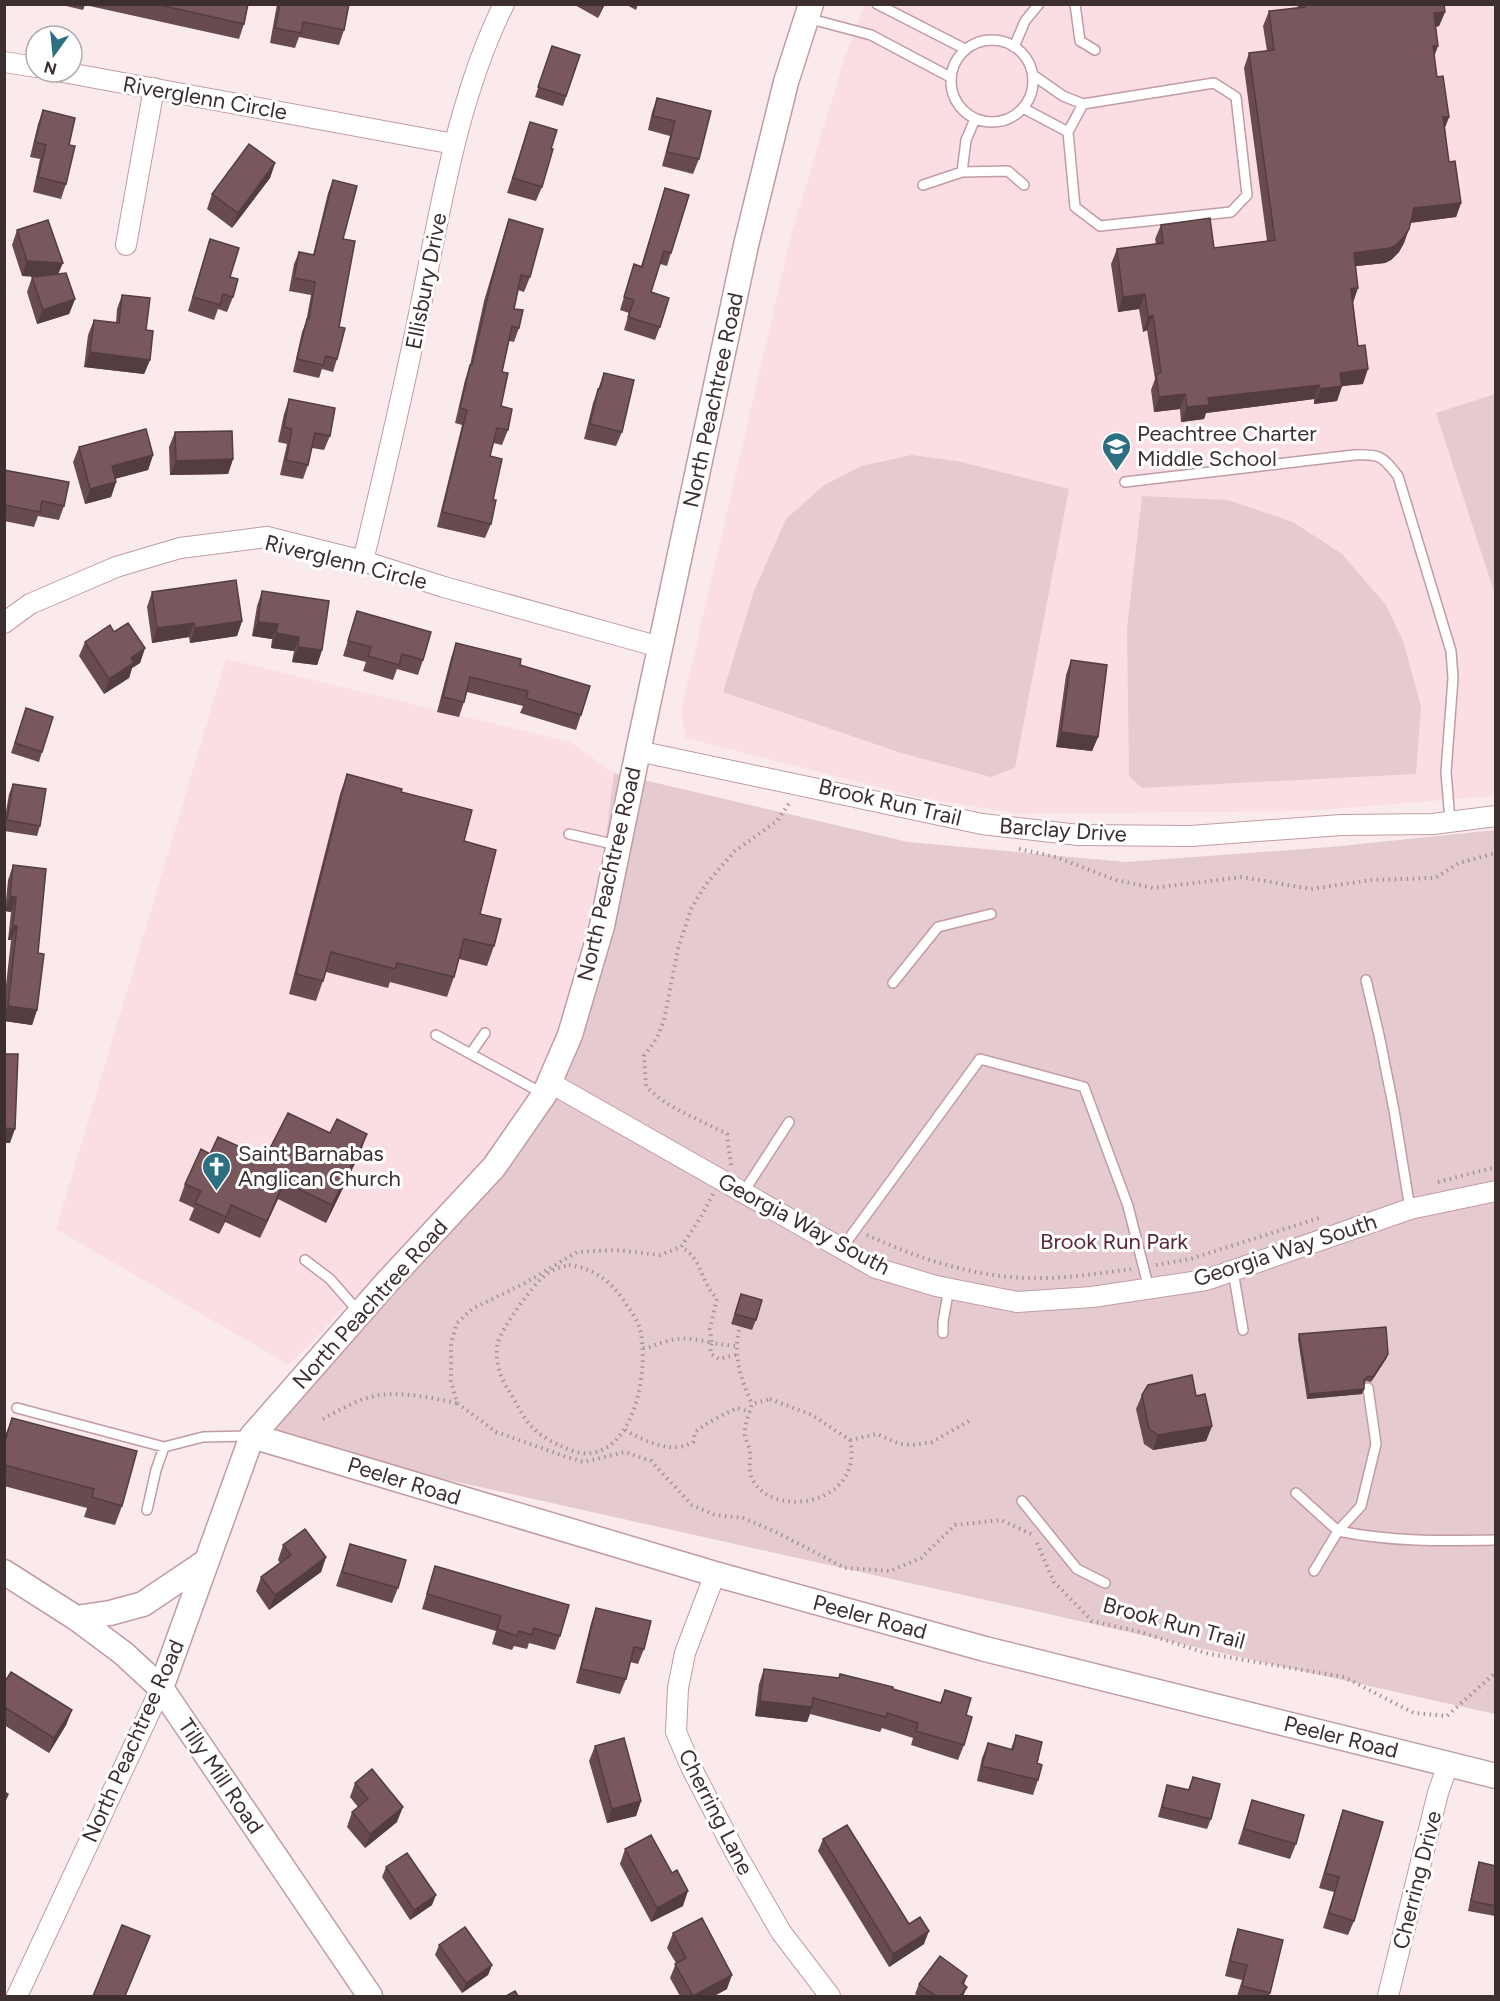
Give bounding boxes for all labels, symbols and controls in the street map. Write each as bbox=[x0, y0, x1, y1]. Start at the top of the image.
north arrow bbox=[24, 24, 84, 84]
text: N bbox=[42, 57, 59, 79]
street label: Riverglenn Circle bbox=[121, 70, 289, 126]
street label: Ellisbury Drive bbox=[400, 210, 452, 352]
street label: North Peachtree Road bbox=[677, 290, 749, 510]
place label: Peachtree Charter Middle School bbox=[1137, 420, 1317, 472]
school or university icon: Peachtree Charter Middle School bbox=[1100, 430, 1132, 472]
street label: Riverglenn Circle bbox=[262, 529, 430, 595]
street label: North Peachtree Road bbox=[571, 764, 647, 984]
street label: Brook Run Trail bbox=[816, 772, 964, 832]
street label: Barclay Drive bbox=[998, 812, 1128, 848]
place label: Saint Barnabas Anglican Church bbox=[238, 1140, 401, 1192]
church icon: Saint Barnabas Anglican Church bbox=[201, 1150, 233, 1192]
street label: Georgia Way South bbox=[713, 1167, 895, 1281]
street label: Georgia Way South bbox=[1190, 1208, 1380, 1292]
street label: North Peachtree Road bbox=[287, 1214, 453, 1394]
park label: Brook Run Park bbox=[1040, 1228, 1188, 1255]
street label: Peeler Road bbox=[344, 1451, 464, 1511]
street label: Peeler Road bbox=[810, 1589, 930, 1645]
street label: Brook Run Trail bbox=[1100, 1591, 1248, 1655]
street label: North Peachtree Road bbox=[76, 1635, 190, 1847]
street label: Peeler Road bbox=[1281, 1710, 1401, 1764]
street label: Tilly Mill Road bbox=[173, 1713, 269, 1839]
street label: Cherring Lane bbox=[673, 1745, 759, 1879]
street label: Cherring Drive bbox=[1387, 1808, 1447, 1952]

